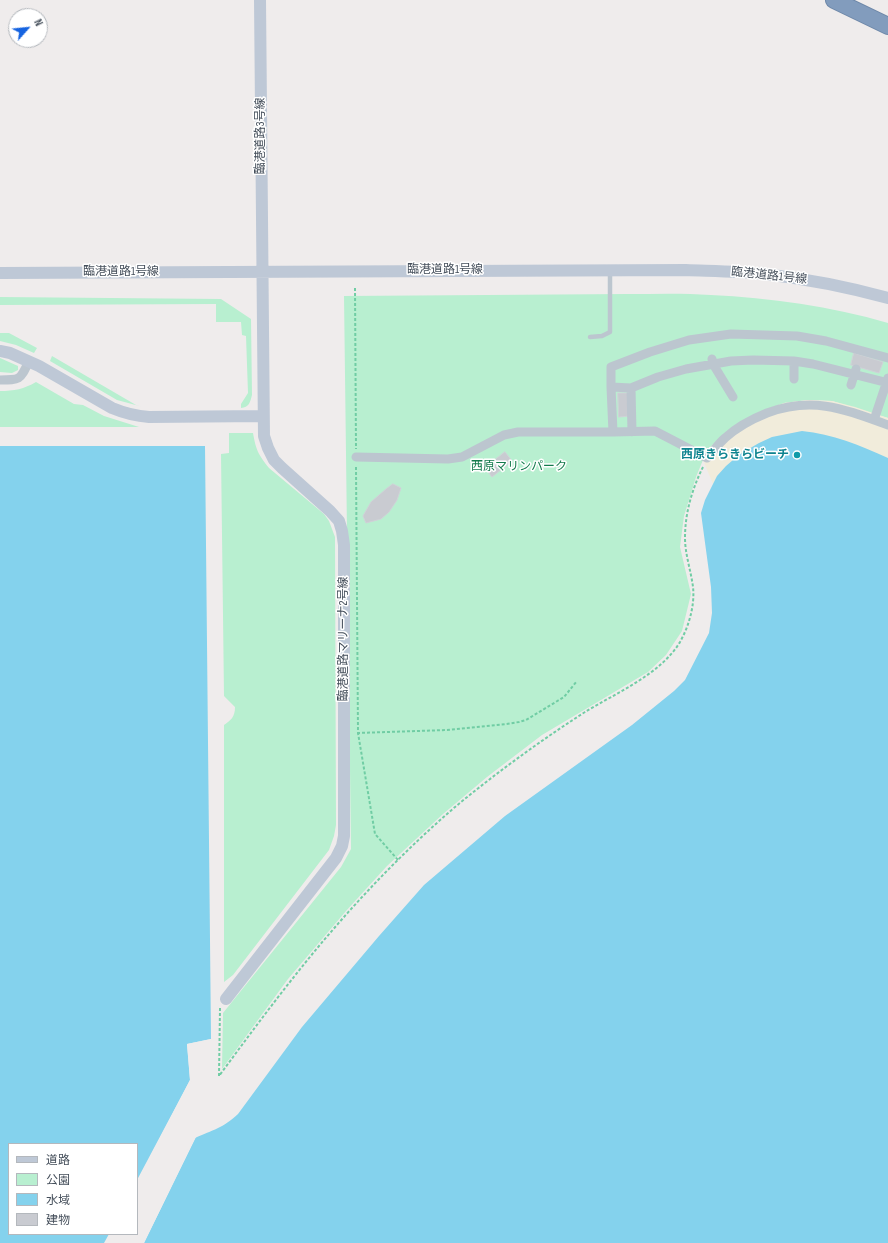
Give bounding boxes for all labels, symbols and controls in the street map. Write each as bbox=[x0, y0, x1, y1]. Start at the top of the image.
north arrow bbox=[8, 8, 48, 48]
text: N bbox=[31, 17, 45, 28]
street label: 臨港道路3号線 bbox=[254, 97, 268, 175]
street label: 臨港道路1号線 bbox=[407, 263, 483, 277]
street label: 臨港道路1号線 bbox=[83, 265, 159, 279]
street label: 臨港道路1号線 bbox=[730, 265, 808, 287]
place label: 西原きらきらビーチ bbox=[681, 448, 789, 462]
marker: 西原きらきらビーチ bbox=[792, 450, 802, 460]
park label: 西原マリンパーク bbox=[471, 460, 567, 474]
street label: 臨港道路マリーナ2号線 bbox=[337, 577, 351, 701]
legend bbox=[8, 1143, 138, 1235]
text: 道路 bbox=[46, 1153, 70, 1168]
text: 公園 bbox=[46, 1173, 70, 1188]
text: 水域 bbox=[46, 1193, 70, 1208]
text: 建物 bbox=[46, 1213, 70, 1228]

